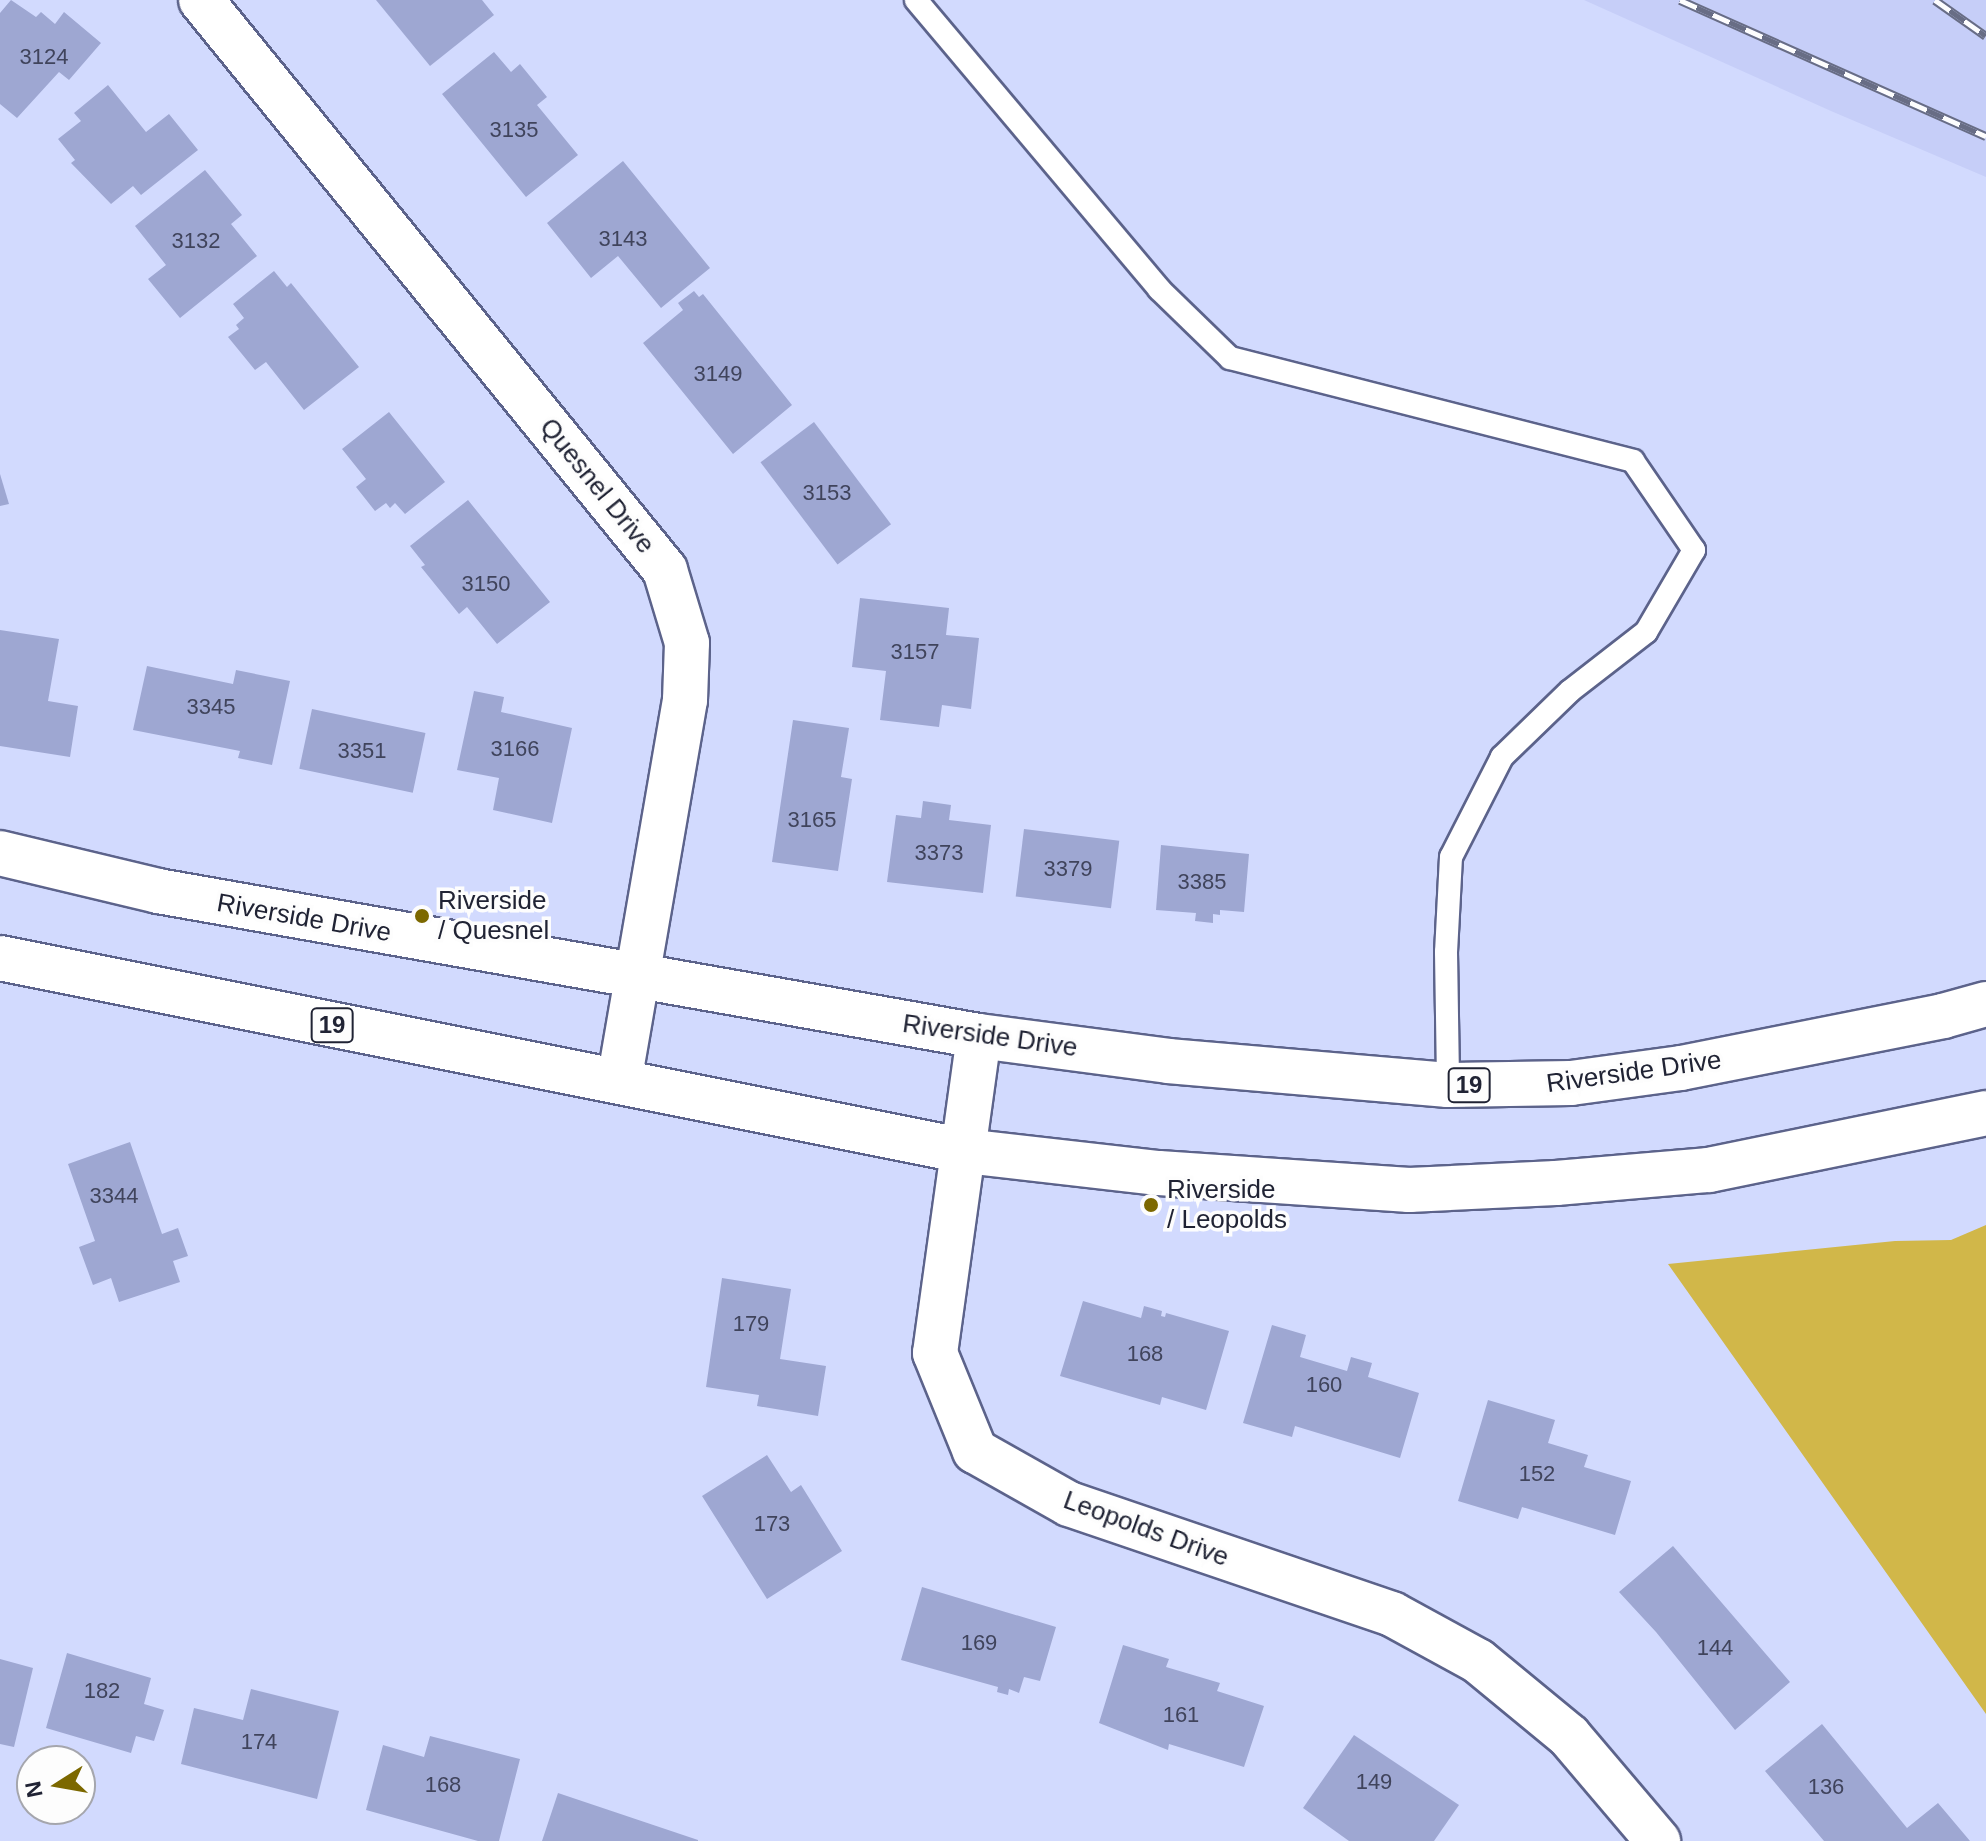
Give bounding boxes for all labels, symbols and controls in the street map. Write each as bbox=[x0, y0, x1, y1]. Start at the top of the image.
house number: 3124 bbox=[20, 44, 68, 70]
house number: 3135 bbox=[490, 117, 538, 143]
house number: 3143 bbox=[599, 226, 647, 252]
house number: 3132 bbox=[172, 228, 220, 254]
house number: 3149 bbox=[694, 361, 742, 387]
street label: Quesnel Drive bbox=[533, 412, 661, 560]
house number: 3153 bbox=[803, 480, 851, 506]
house number: 3150 bbox=[462, 571, 510, 597]
house number: 3157 bbox=[891, 639, 939, 665]
house number: 3345 bbox=[187, 694, 235, 720]
house number: 3166 bbox=[491, 736, 539, 762]
house number: 3351 bbox=[338, 738, 386, 764]
house number: 3165 bbox=[788, 807, 836, 833]
house number: 3373 bbox=[915, 840, 963, 866]
house number: 3379 bbox=[1044, 856, 1092, 882]
house number: 3385 bbox=[1178, 869, 1226, 895]
place label: Riverside / Quesnel bbox=[438, 885, 549, 946]
street label: Riverside Drive bbox=[214, 887, 394, 949]
marker: Riverside / Quesnel bbox=[413, 907, 431, 925]
road number: 19 bbox=[310, 1005, 354, 1045]
street label: Riverside Drive bbox=[901, 1008, 1079, 1064]
street label: Riverside Drive bbox=[1545, 1044, 1723, 1100]
road number: 19 bbox=[1447, 1065, 1491, 1105]
place label: Riverside / Leopolds bbox=[1167, 1174, 1287, 1236]
house number: 3344 bbox=[90, 1183, 138, 1209]
marker: Riverside / Leopolds bbox=[1142, 1196, 1160, 1214]
house number: 179 bbox=[733, 1311, 769, 1337]
house number: 168 bbox=[1127, 1341, 1163, 1367]
house number: 160 bbox=[1306, 1372, 1342, 1398]
house number: 152 bbox=[1519, 1461, 1555, 1487]
street label: Leopolds Drive bbox=[1059, 1485, 1233, 1573]
house number: 173 bbox=[754, 1511, 790, 1537]
house number: 169 bbox=[961, 1630, 997, 1656]
house number: 144 bbox=[1697, 1635, 1733, 1661]
house number: 182 bbox=[84, 1678, 120, 1704]
house number: 161 bbox=[1163, 1702, 1199, 1728]
house number: 174 bbox=[241, 1729, 277, 1755]
north arrow bbox=[16, 1745, 96, 1825]
house number: 149 bbox=[1356, 1769, 1392, 1795]
house number: 168 bbox=[425, 1772, 461, 1798]
house number: 136 bbox=[1808, 1774, 1844, 1800]
text: N bbox=[20, 1779, 48, 1799]

